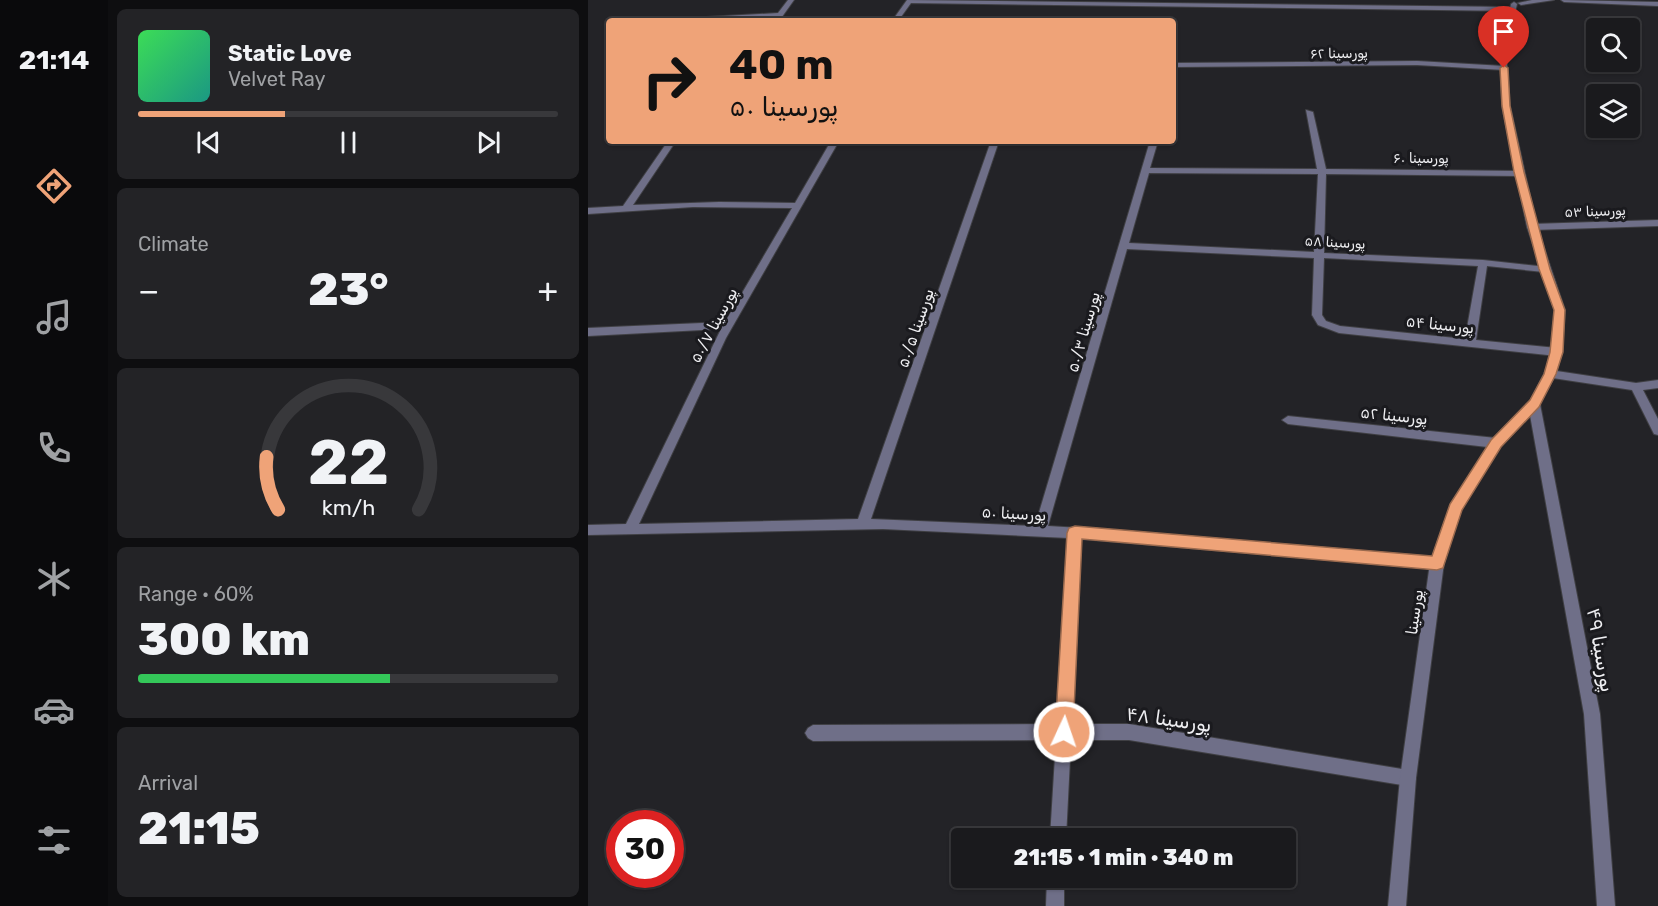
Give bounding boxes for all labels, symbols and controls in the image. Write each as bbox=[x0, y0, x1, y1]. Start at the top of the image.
pin bbox=[1478, 6, 1529, 68]
icon: arrive bbox=[1487, 15, 1520, 48]
map controls bbox=[1586, 18, 1640, 138]
button: search bbox=[1586, 18, 1640, 72]
text: Static Love bbox=[228, 40, 352, 67]
text: 40 m bbox=[729, 40, 834, 90]
icon: right bbox=[630, 42, 708, 120]
text: 21:14 bbox=[19, 44, 89, 76]
street label: پورسینا ۶۲ bbox=[1310, 44, 1368, 64]
text: Velvet Ray bbox=[228, 67, 326, 91]
button: layers bbox=[1586, 84, 1640, 138]
text: پورسینا ۵۰ bbox=[729, 91, 839, 123]
icon: previous bbox=[192, 126, 225, 159]
icon: pause bbox=[332, 126, 365, 159]
icon: next bbox=[472, 126, 505, 159]
street label: پورسینا ۶۰ bbox=[1393, 150, 1449, 168]
icon: directions bbox=[33, 165, 75, 207]
street label: پورسینا ۵۳ bbox=[1564, 202, 1626, 222]
text: Climate bbox=[138, 232, 209, 256]
street label: پورسینا ۵۸ bbox=[1304, 232, 1366, 254]
text: 23° bbox=[308, 263, 389, 316]
text: − bbox=[138, 271, 159, 310]
text: + bbox=[537, 271, 558, 310]
street label: پورسینا ۵۰/۷ bbox=[686, 284, 742, 367]
street label: پورسینا ۵۰/۵ bbox=[893, 286, 939, 371]
street label: پورسینا ۵۰/۳ bbox=[1063, 290, 1105, 375]
icon: music bbox=[33, 296, 75, 338]
street label: پورسینا ۵۴ bbox=[1405, 311, 1475, 339]
street label: پورسینا ۵۲ bbox=[1359, 403, 1429, 429]
text: 22 bbox=[307, 426, 389, 500]
icon: phone bbox=[33, 427, 75, 469]
text: km/h bbox=[321, 495, 375, 520]
street label: پورسینا ۵۰ bbox=[981, 502, 1047, 526]
icon: climate bbox=[33, 558, 75, 600]
text: Range · 60% bbox=[138, 582, 254, 606]
street label: پورسینا bbox=[1402, 588, 1428, 636]
street label: پورسینا ۴۹ bbox=[1580, 606, 1620, 694]
text: 300 km bbox=[138, 613, 310, 666]
icon: car bbox=[33, 689, 75, 731]
position arrow bbox=[1032, 700, 1096, 764]
street label: پورسینا ۴۸ bbox=[1124, 701, 1213, 739]
text: Arrival bbox=[138, 771, 198, 795]
text: 21:15 bbox=[138, 802, 260, 855]
speed limit sign: 30 bbox=[606, 810, 684, 888]
icon: filters bbox=[33, 819, 75, 861]
text: 21:15 · 1 min · 340 m bbox=[1013, 844, 1234, 871]

